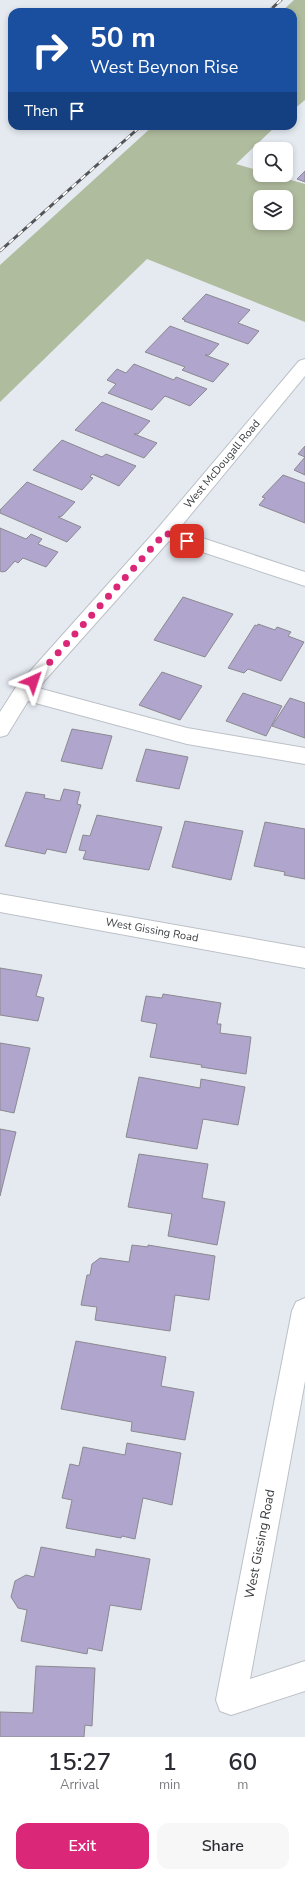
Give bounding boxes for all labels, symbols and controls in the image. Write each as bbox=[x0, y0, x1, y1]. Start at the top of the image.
text: 50 m bbox=[90, 19, 156, 57]
icon: right bbox=[24, 24, 76, 76]
text: West Beynon Rise bbox=[90, 55, 238, 79]
icon: arrive bbox=[66, 100, 88, 122]
text: Then bbox=[24, 101, 58, 121]
map controls bbox=[253, 142, 293, 230]
button: search bbox=[253, 142, 293, 182]
button: layers bbox=[253, 190, 293, 230]
street label: West McDougall Road bbox=[180, 417, 264, 511]
pin bbox=[170, 524, 204, 558]
icon: arrive bbox=[176, 530, 198, 552]
position arrow bbox=[12, 660, 54, 702]
street label: West Gissing Road bbox=[104, 914, 200, 946]
street label: West Gissing Road bbox=[241, 1488, 279, 1600]
text: 15:27 bbox=[48, 1746, 111, 1778]
text: 1 bbox=[163, 1746, 177, 1778]
text: 60 bbox=[228, 1746, 257, 1778]
text: Arrival bbox=[60, 1776, 99, 1794]
text: min bbox=[159, 1776, 180, 1794]
text: m bbox=[237, 1776, 248, 1794]
button: Exit bbox=[16, 1823, 149, 1869]
button: Share bbox=[157, 1823, 289, 1869]

